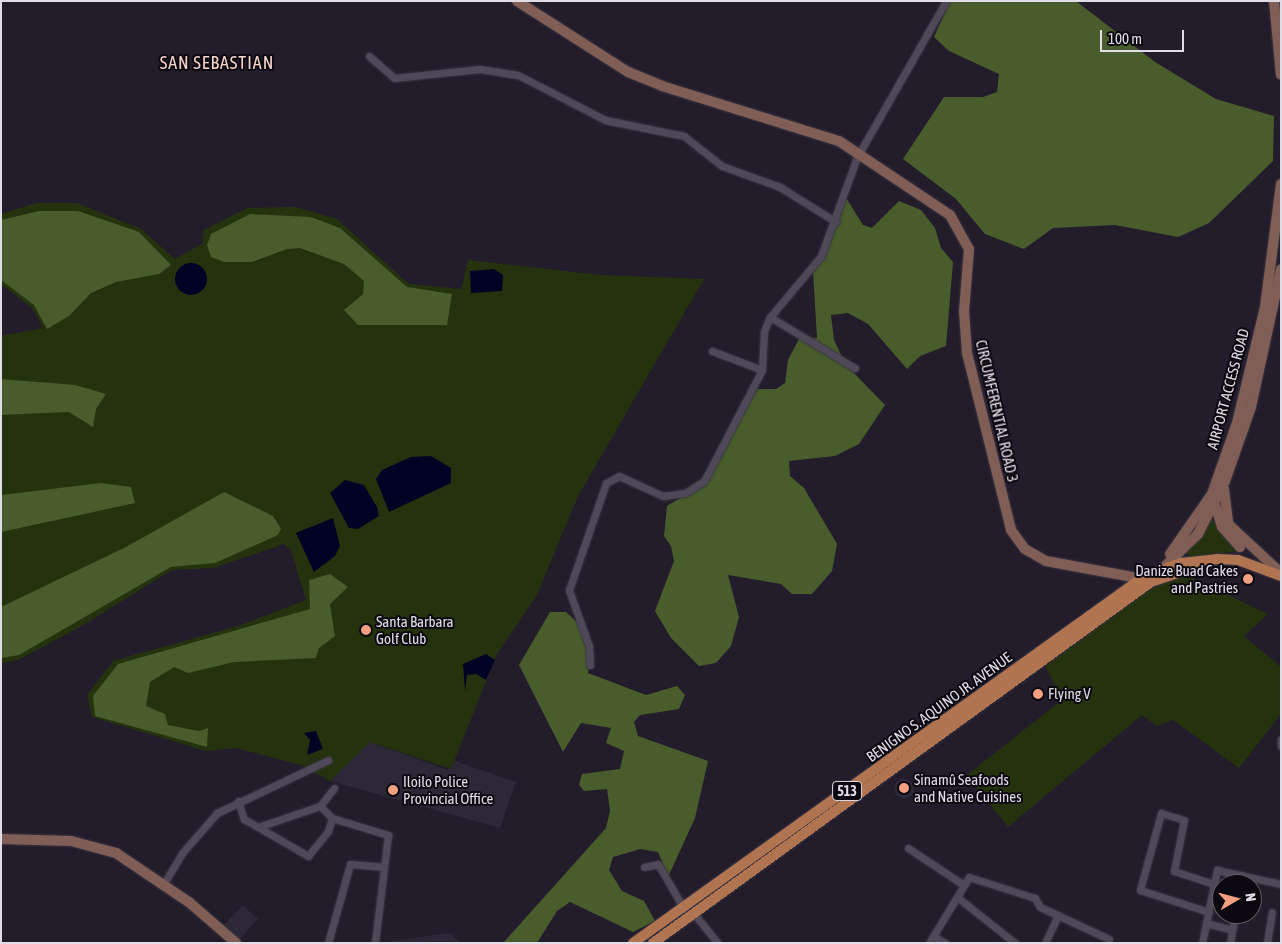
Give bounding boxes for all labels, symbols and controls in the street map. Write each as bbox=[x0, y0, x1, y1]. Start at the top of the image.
scale bar bbox=[1102, 20, 1186, 52]
text: 100 m bbox=[1108, 30, 1142, 47]
district label: SAN SEBASTIAN bbox=[158, 52, 276, 74]
street label: AIRPORT ACCESS ROAD bbox=[1203, 327, 1253, 451]
street label: CIRCUMFERENTIAL ROAD 3 bbox=[972, 338, 1022, 484]
place label: Danize Buad Cakes and Pastries bbox=[1135, 561, 1238, 596]
marker: Danize Buad Cakes and Pastries bbox=[1242, 573, 1254, 585]
place label: Santa Barbara Golf Club bbox=[376, 612, 454, 647]
marker: Santa Barbara Golf Club bbox=[360, 624, 372, 636]
street label: BENIGNO S. AQUINO JR. AVENUE bbox=[863, 648, 1015, 766]
place label: Flying V bbox=[1048, 685, 1091, 703]
marker: Flying V bbox=[1032, 688, 1044, 700]
place label: Sinamû Seafoods and Native Cuisines bbox=[914, 770, 1021, 805]
place label: Iloilo Police Provincial Office bbox=[403, 772, 493, 807]
road number: 513 bbox=[832, 779, 862, 802]
marker: Sinamû Seafoods and Native Cuisines bbox=[898, 782, 910, 794]
marker: Iloilo Police Provincial Office bbox=[387, 784, 399, 796]
north arrow bbox=[1212, 874, 1262, 924]
text: N bbox=[1242, 892, 1259, 902]

